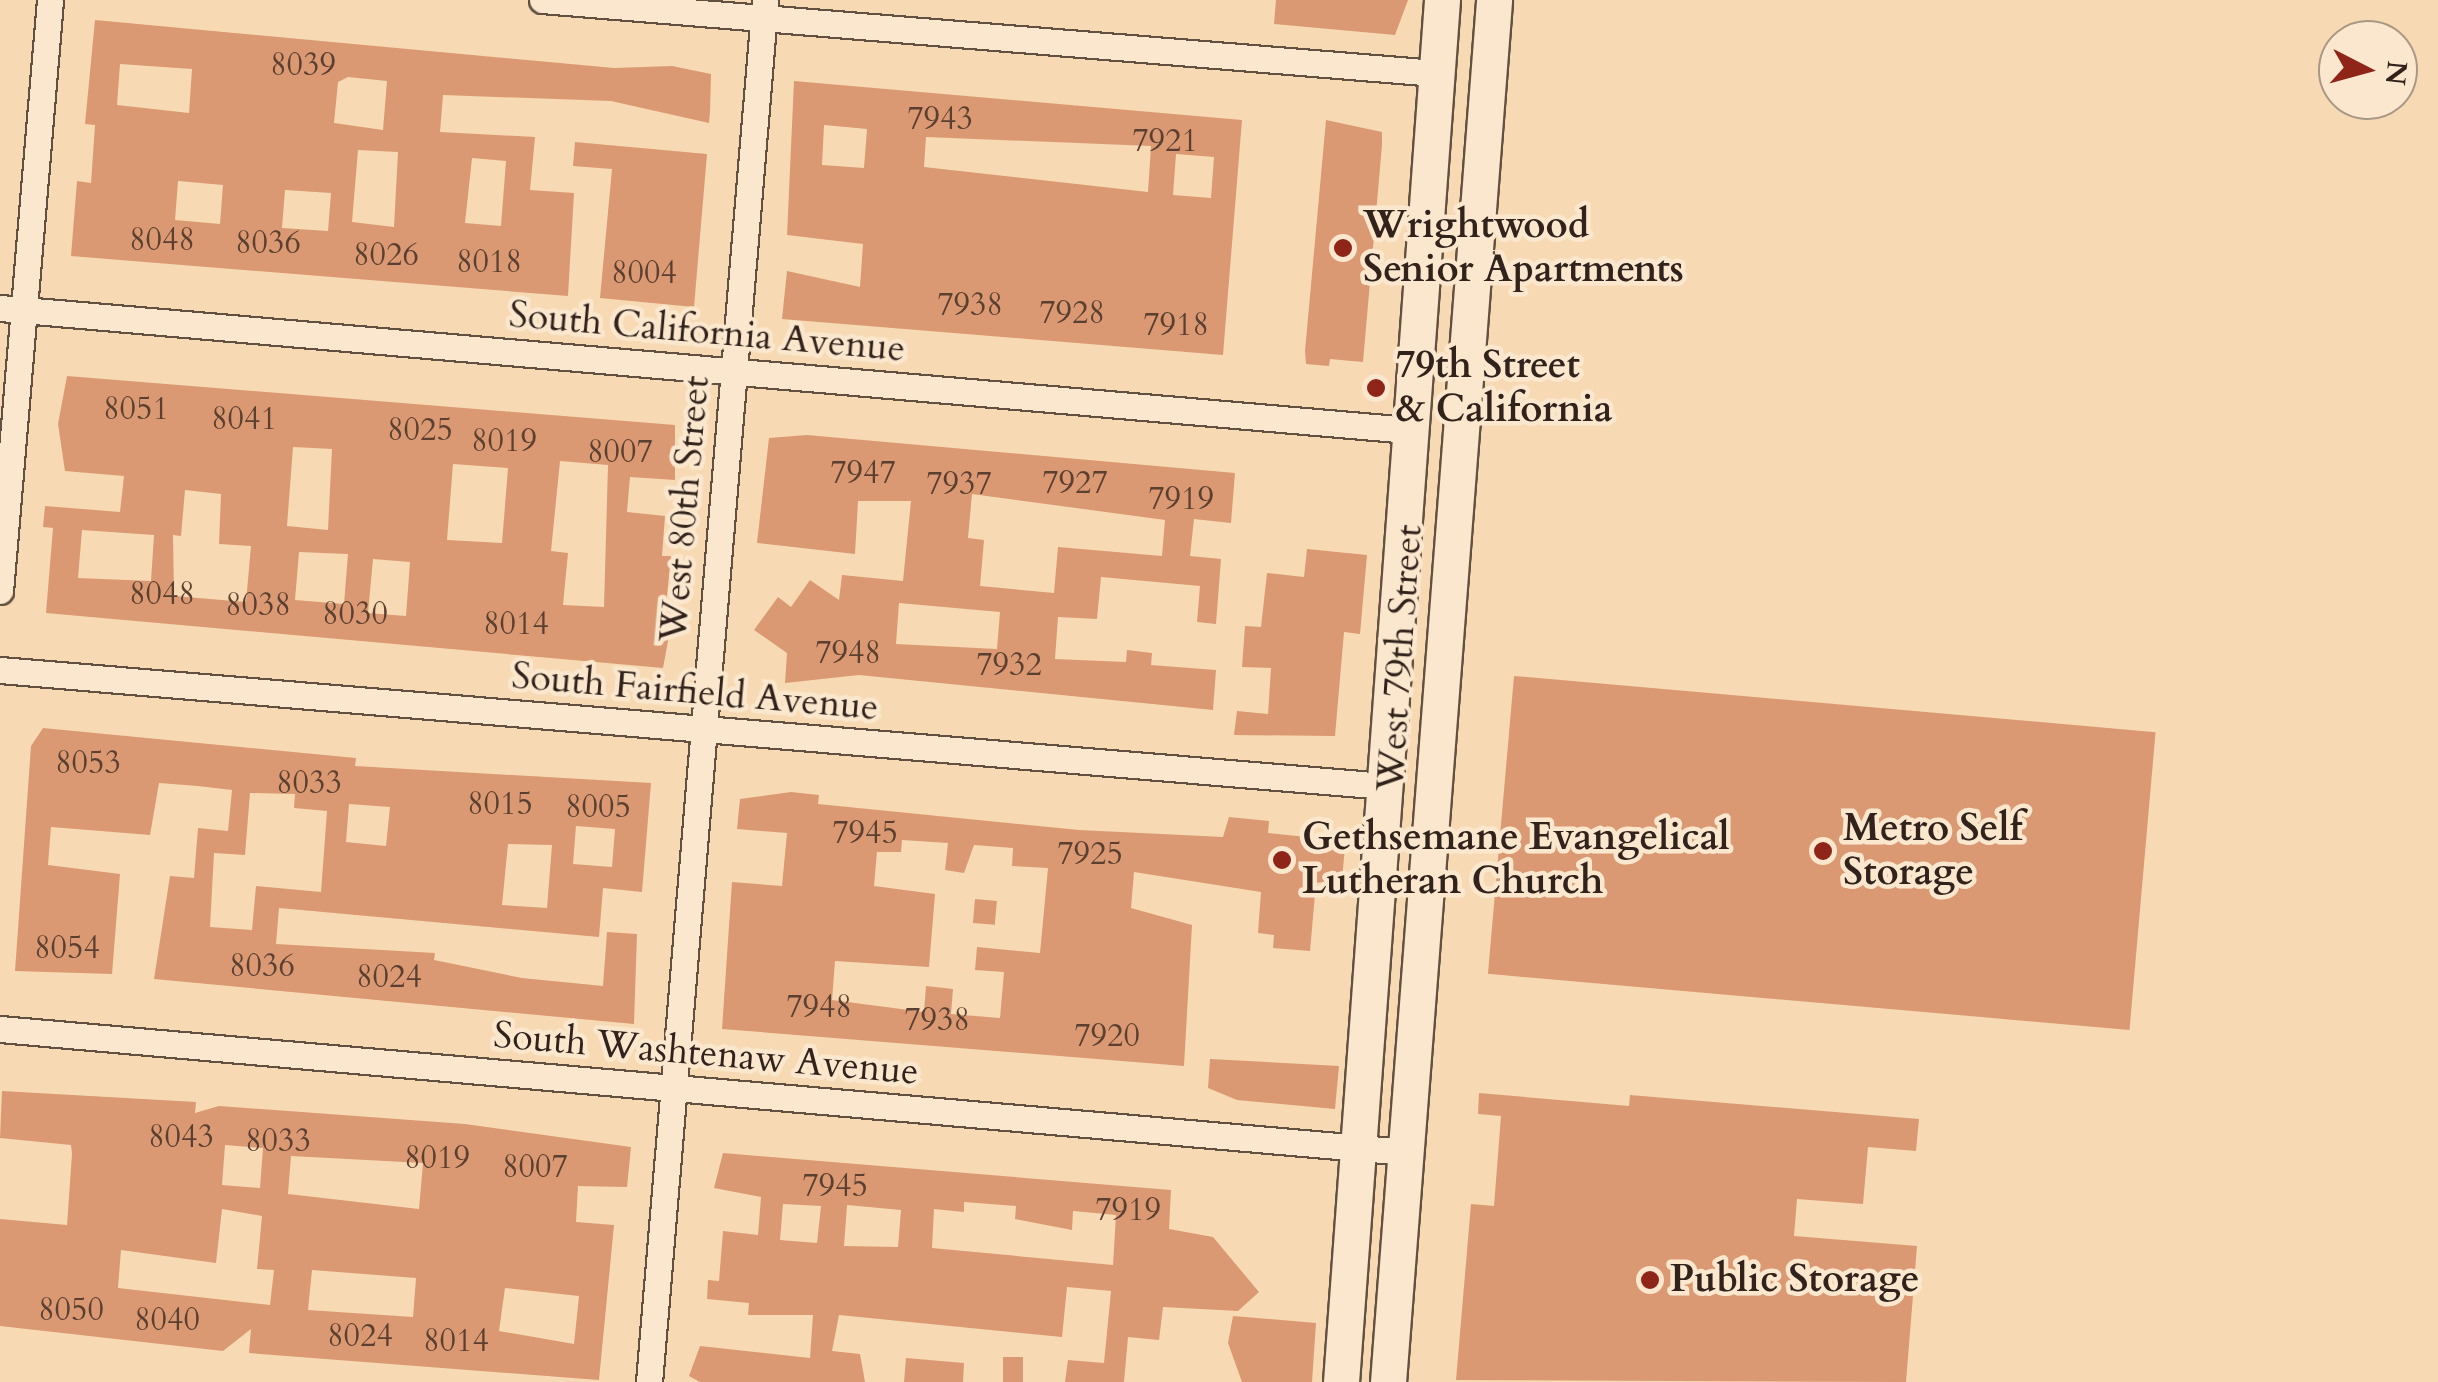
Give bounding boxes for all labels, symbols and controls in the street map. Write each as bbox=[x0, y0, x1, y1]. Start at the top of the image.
north arrow bbox=[2318, 20, 2418, 120]
house number: 8039 bbox=[270, 46, 336, 84]
text: N bbox=[2376, 59, 2416, 87]
house number: 7943 bbox=[907, 100, 973, 138]
house number: 7921 bbox=[1132, 122, 1198, 160]
place label: Wrightwood Senior Apartments bbox=[1363, 203, 1684, 292]
house number: 8048 bbox=[129, 221, 195, 259]
house number: 8036 bbox=[235, 224, 301, 262]
house number: 8026 bbox=[353, 236, 419, 274]
marker: Wrightwood Senior Apartments bbox=[1332, 237, 1354, 259]
house number: 8018 bbox=[456, 243, 522, 281]
house number: 8004 bbox=[611, 254, 677, 292]
house number: 7938 bbox=[937, 286, 1003, 324]
street label: South California Avenue bbox=[507, 292, 907, 372]
house number: 7928 bbox=[1039, 294, 1105, 332]
house number: 7918 bbox=[1143, 306, 1209, 344]
place label: 79th Street & California bbox=[1396, 343, 1613, 432]
street label: West 80th Street bbox=[651, 374, 719, 644]
marker: 79th Street & California bbox=[1365, 377, 1387, 399]
house number: 8051 bbox=[103, 390, 169, 428]
house number: 8041 bbox=[211, 400, 277, 438]
house number: 8025 bbox=[387, 411, 453, 449]
house number: 8019 bbox=[471, 422, 537, 460]
house number: 8007 bbox=[587, 433, 653, 471]
house number: 7947 bbox=[830, 454, 896, 492]
house number: 7927 bbox=[1042, 464, 1108, 502]
house number: 7937 bbox=[926, 465, 992, 503]
house number: 7919 bbox=[1148, 480, 1214, 518]
street label: West 79th Street bbox=[1368, 523, 1432, 793]
house number: 8048 bbox=[129, 575, 195, 613]
house number: 8038 bbox=[225, 586, 291, 624]
house number: 8030 bbox=[322, 595, 388, 633]
house number: 8014 bbox=[483, 605, 549, 643]
house number: 7948 bbox=[815, 634, 881, 672]
house number: 7932 bbox=[976, 646, 1042, 684]
street label: South Fairfield Avenue bbox=[510, 653, 880, 731]
house number: 8053 bbox=[55, 744, 121, 782]
house number: 8033 bbox=[276, 764, 342, 802]
house number: 8015 bbox=[467, 785, 533, 823]
house number: 8005 bbox=[565, 788, 631, 826]
place label: Metro Self Storage bbox=[1843, 806, 2022, 896]
house number: 7945 bbox=[832, 814, 898, 852]
place label: Gethsemane Evangelical Lutheran Church bbox=[1302, 815, 1730, 904]
house number: 7925 bbox=[1057, 835, 1123, 873]
marker: Metro Self Storage bbox=[1812, 840, 1834, 862]
marker: Gethsemane Evangelical Lutheran Church bbox=[1271, 849, 1293, 871]
house number: 8054 bbox=[34, 929, 100, 967]
house number: 8036 bbox=[229, 947, 295, 985]
house number: 8024 bbox=[356, 958, 422, 996]
house number: 7948 bbox=[786, 988, 852, 1026]
house number: 7938 bbox=[904, 1001, 970, 1039]
street label: South Washtenaw Avenue bbox=[492, 1013, 920, 1095]
house number: 7920 bbox=[1074, 1017, 1140, 1055]
house number: 8043 bbox=[148, 1118, 214, 1156]
house number: 8033 bbox=[245, 1122, 311, 1160]
house number: 8019 bbox=[404, 1139, 470, 1177]
house number: 8007 bbox=[502, 1148, 568, 1186]
house number: 7945 bbox=[802, 1167, 868, 1205]
house number: 7919 bbox=[1095, 1191, 1161, 1229]
place label: Public Storage bbox=[1670, 1257, 1920, 1303]
marker: Public Storage bbox=[1639, 1269, 1661, 1291]
house number: 8050 bbox=[38, 1291, 104, 1329]
house number: 8040 bbox=[134, 1301, 200, 1339]
house number: 8024 bbox=[327, 1317, 393, 1355]
house number: 8014 bbox=[423, 1322, 489, 1360]

